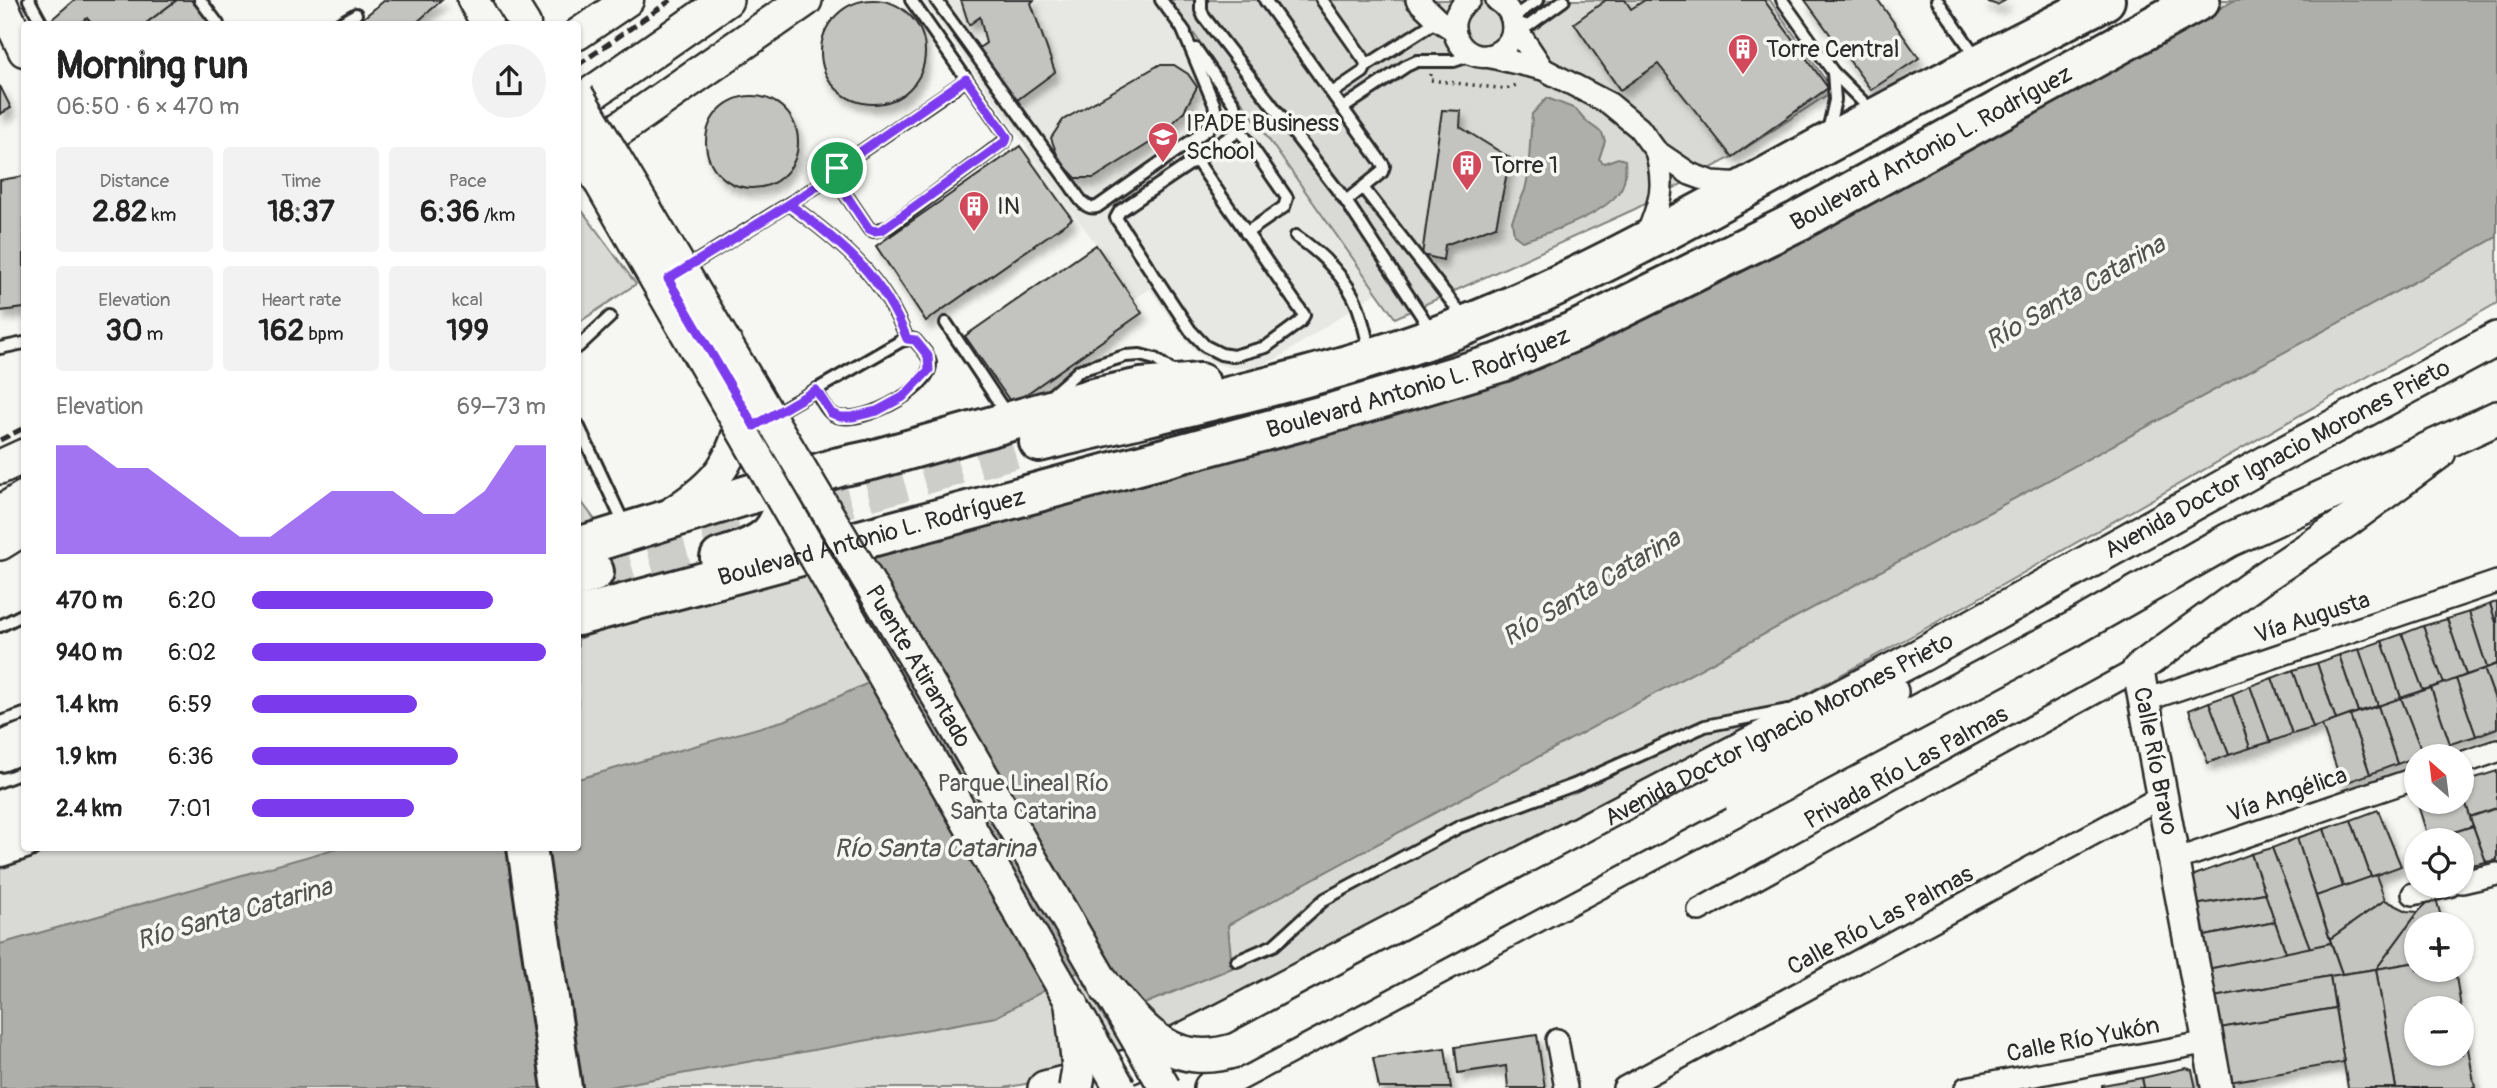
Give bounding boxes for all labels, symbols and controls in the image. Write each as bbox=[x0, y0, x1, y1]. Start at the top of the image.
building icon: Torre Central bbox=[1726, 32, 1760, 76]
place label: Torre Central bbox=[1766, 35, 1899, 64]
text: Morning run bbox=[56, 42, 248, 90]
button: share bbox=[472, 44, 546, 118]
street label: Boulevard Antonio L. Rodríguez bbox=[1785, 59, 2077, 237]
text: 06:50 · 6 × 470 m bbox=[56, 92, 239, 121]
place label: IPADE Business School bbox=[1186, 109, 1339, 166]
school or university icon: IPADE Business School bbox=[1146, 120, 1180, 164]
pin bbox=[807, 138, 867, 198]
building icon: Torre 1 bbox=[1450, 148, 1484, 192]
icon: arrive bbox=[818, 149, 856, 187]
place label: Torre 1 bbox=[1490, 151, 1558, 180]
text: Distance bbox=[100, 169, 169, 193]
text: Time bbox=[281, 169, 321, 193]
text: Pace bbox=[449, 169, 486, 193]
building icon: IN bbox=[957, 189, 991, 233]
place label: IN bbox=[997, 192, 1020, 221]
text: 2.82 bbox=[92, 193, 147, 230]
text: 18:37 bbox=[267, 193, 335, 230]
text: 6:36 bbox=[420, 193, 480, 230]
text: km bbox=[147, 203, 176, 227]
text: /km bbox=[480, 203, 515, 227]
water label: Río Santa Catarina bbox=[1980, 228, 2172, 357]
text: Elevation bbox=[98, 288, 171, 312]
text: Heart rate bbox=[261, 288, 341, 312]
text: kcal bbox=[452, 288, 483, 312]
text: 30 bbox=[105, 312, 142, 349]
text: 162 bbox=[258, 312, 304, 349]
text: 199 bbox=[446, 312, 489, 349]
street label: Boulevard Antonio L. Rodríguez bbox=[1263, 321, 1574, 445]
text: m bbox=[142, 322, 163, 346]
text: bpm bbox=[304, 322, 344, 346]
street label: Avenida Doctor Ignacio Morones Prieto bbox=[2099, 353, 2455, 565]
text: Elevation bbox=[56, 392, 144, 421]
text: 69–73 m bbox=[457, 392, 546, 421]
street label: Boulevard Antonio L. Rodríguez bbox=[715, 482, 1028, 593]
water label: Río Santa Catarina bbox=[1497, 521, 1688, 653]
street label: Puente Atirantado bbox=[859, 580, 978, 753]
street label: Vía Augusta bbox=[2251, 585, 2374, 650]
text: 470 m bbox=[56, 586, 123, 615]
text: 6:20 bbox=[168, 586, 216, 615]
street label: Avenida Doctor Ignacio Morones Prieto bbox=[1600, 626, 1958, 833]
text: 940 m bbox=[56, 638, 122, 667]
text: 6:02 bbox=[168, 638, 216, 667]
street label: Calle Río Bravo bbox=[2127, 685, 2184, 838]
text: 1.4 km bbox=[56, 690, 118, 719]
text: 6:59 bbox=[168, 690, 212, 719]
street label: Privada Río Las Palmas bbox=[1799, 699, 2013, 835]
text: 1.9 km bbox=[56, 742, 117, 771]
text: 6:36 bbox=[168, 742, 214, 771]
north arrow bbox=[2404, 744, 2474, 814]
map controls bbox=[2404, 744, 2474, 1066]
street label: Vía Angélica bbox=[2223, 760, 2351, 829]
park label: Parque Lineal Río Santa Catarina bbox=[938, 769, 1109, 826]
text: 2.4 km bbox=[56, 794, 122, 823]
text: 7:01 bbox=[168, 794, 211, 823]
button: locate bbox=[2404, 828, 2474, 898]
water label: Río Santa Catarina bbox=[834, 833, 1038, 865]
street label: Calle Río Las Palmas bbox=[1782, 859, 1978, 982]
water label: Río Santa Catarina bbox=[133, 870, 337, 957]
button: + bbox=[2404, 912, 2474, 982]
button: − bbox=[2404, 996, 2474, 1066]
street label: Calle Río Yukón bbox=[2004, 1010, 2162, 1069]

